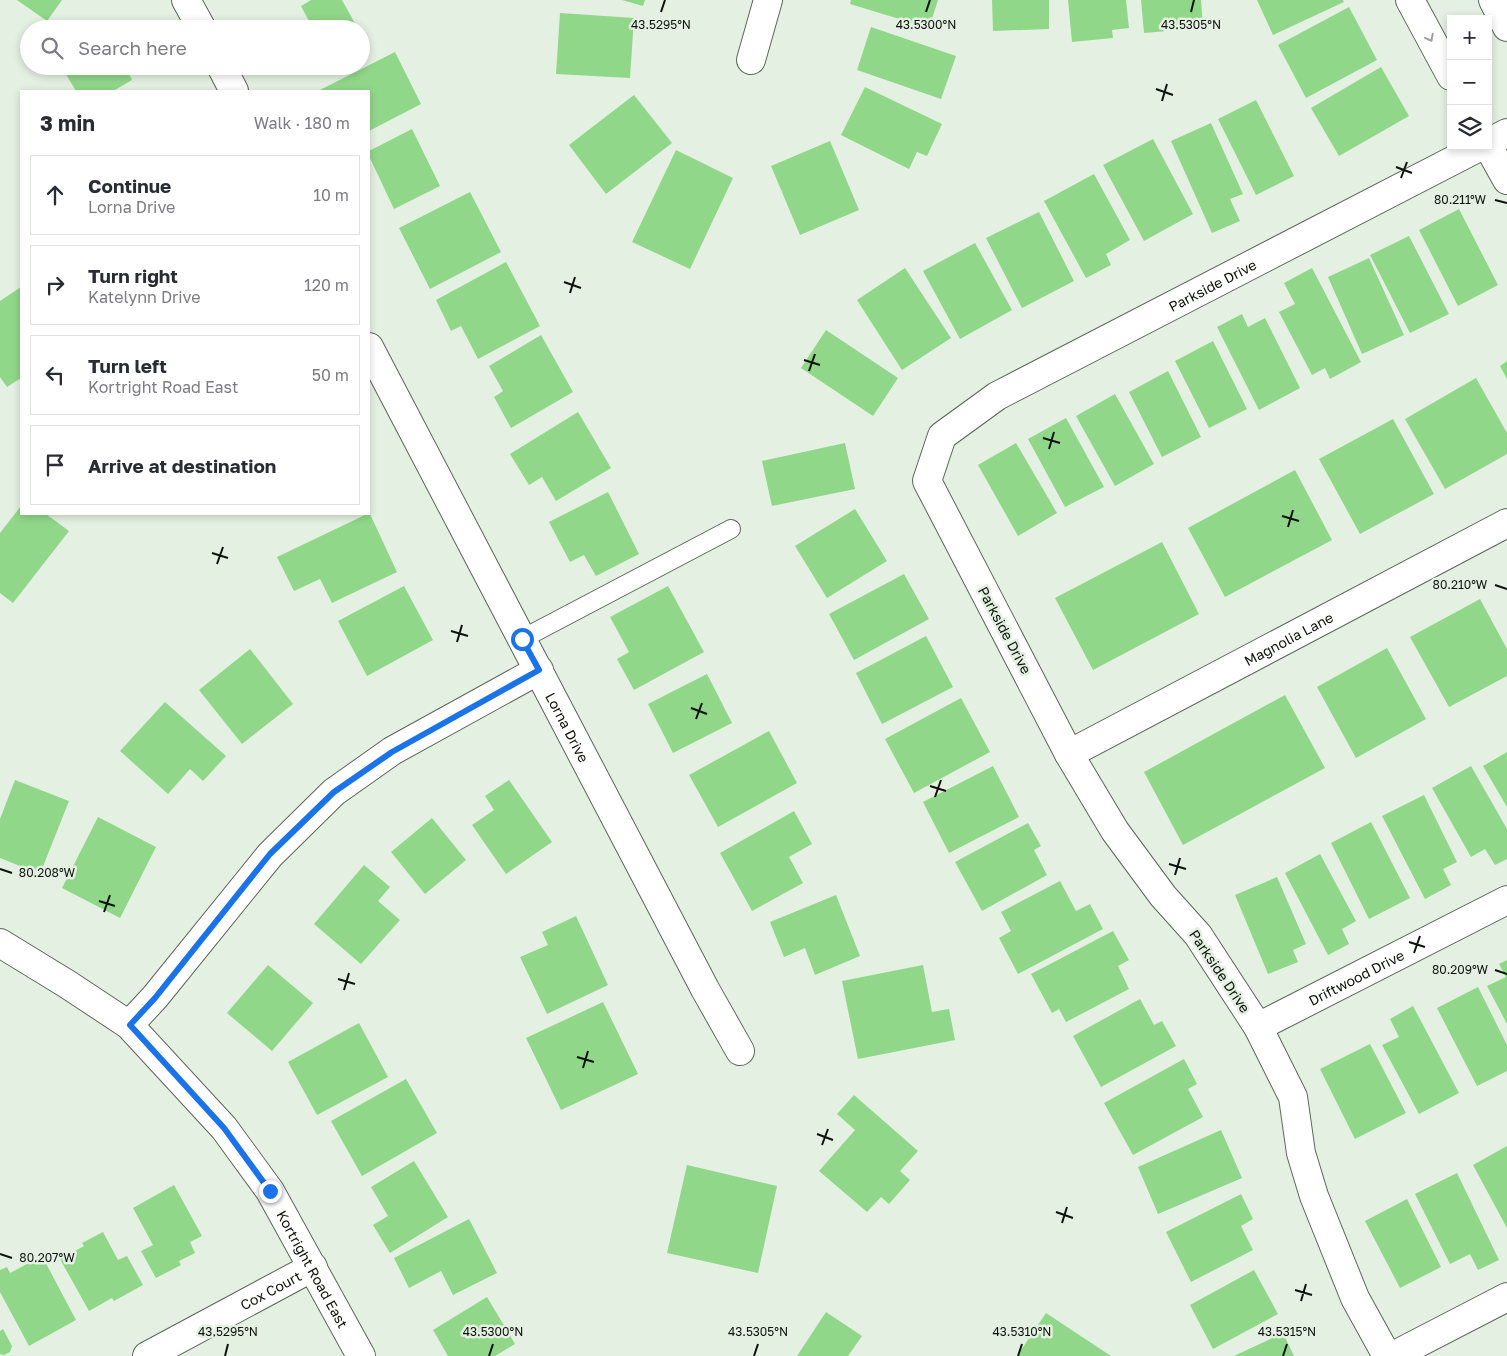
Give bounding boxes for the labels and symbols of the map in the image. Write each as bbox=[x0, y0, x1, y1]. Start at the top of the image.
text: 43.5295°N bbox=[631, 17, 691, 32]
text: 43.5300°N bbox=[896, 17, 956, 32]
text: 43.5305°N bbox=[1161, 17, 1221, 32]
one-way arrow bbox=[1424, 33, 1434, 42]
text: 80.211°W bbox=[1434, 192, 1487, 207]
street label: Parkside Drive bbox=[1165, 255, 1259, 315]
text: 80.210°W bbox=[1433, 577, 1488, 592]
street label: Parkside Drive bbox=[975, 583, 1035, 677]
street label: Magnolia Lane bbox=[1241, 608, 1336, 669]
route start bbox=[511, 628, 534, 651]
street label: Lorna Drive bbox=[543, 689, 593, 765]
text: 80.208°W bbox=[19, 865, 76, 880]
street label: Parkside Drive bbox=[1186, 926, 1254, 1016]
street label: Driftwood Drive bbox=[1305, 946, 1407, 1008]
text: 80.209°W bbox=[1432, 962, 1489, 977]
route end bbox=[259, 1180, 282, 1203]
street label: Kortright Road East bbox=[274, 1207, 352, 1331]
text: 80.207°W bbox=[19, 1250, 75, 1265]
street label: Cox Court bbox=[237, 1267, 304, 1313]
text: 43.5295°N bbox=[198, 1324, 258, 1339]
text: 43.5300°N bbox=[463, 1324, 523, 1339]
text: 43.5305°N bbox=[728, 1324, 788, 1339]
text: 43.5310°N bbox=[993, 1324, 1051, 1339]
text: 43.5315°N bbox=[1258, 1324, 1316, 1339]

